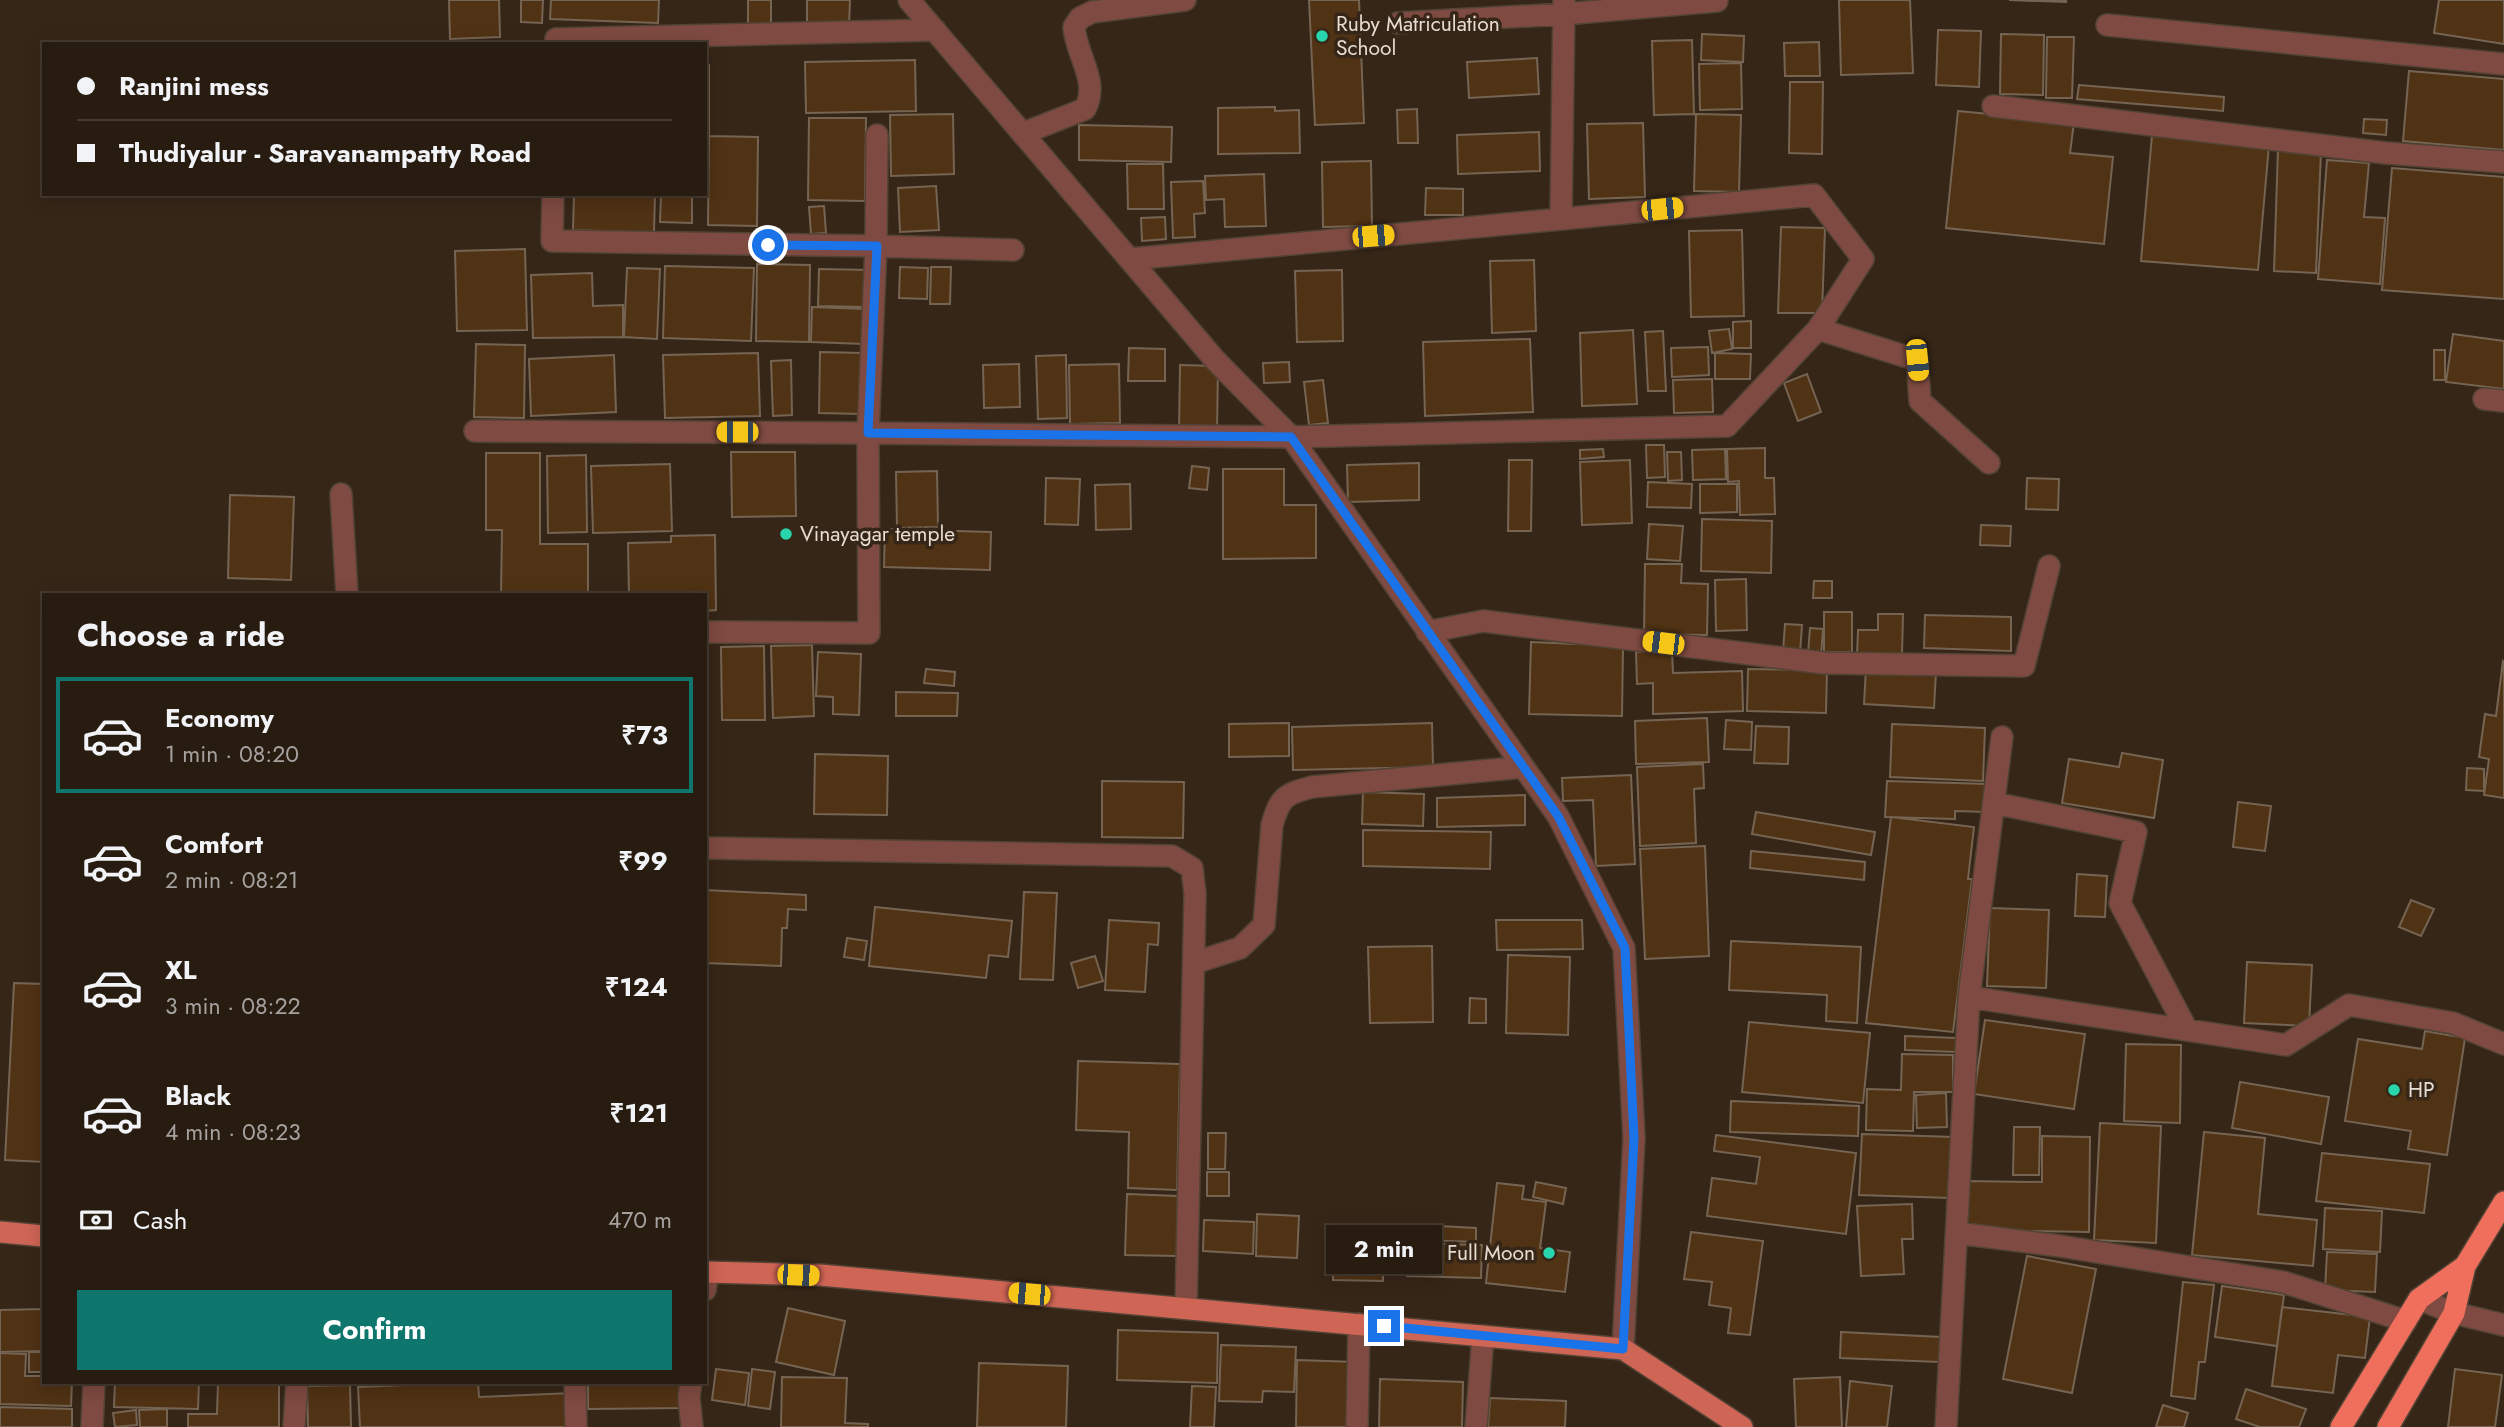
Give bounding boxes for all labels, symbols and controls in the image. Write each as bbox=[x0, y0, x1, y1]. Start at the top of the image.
place label: Ruby Matriculation School bbox=[1336, 9, 1500, 63]
marker: Ruby Matriculation School bbox=[1314, 28, 1330, 44]
text: Ranjini mess bbox=[119, 67, 269, 105]
text: Thudiyalur - Saravanampatty Road bbox=[119, 134, 531, 172]
car bbox=[1641, 196, 1684, 222]
car bbox=[1352, 224, 1395, 248]
route start bbox=[752, 229, 784, 261]
car bbox=[1905, 338, 1930, 382]
car bbox=[717, 422, 759, 443]
place label: Vinayagar temple bbox=[800, 519, 955, 549]
marker: Vinayagar temple bbox=[778, 526, 794, 542]
text: Choose a ride bbox=[77, 612, 285, 658]
car bbox=[1641, 630, 1686, 656]
text: Economy bbox=[165, 699, 274, 737]
icon: car bbox=[81, 704, 144, 767]
text: ₹73 bbox=[621, 716, 668, 754]
text: 1 min · 08:20 bbox=[165, 737, 299, 771]
text: Comfort bbox=[165, 825, 263, 863]
icon: car bbox=[81, 830, 144, 893]
text: ₹99 bbox=[618, 842, 668, 880]
text: 2 min · 08:21 bbox=[165, 863, 298, 897]
text: XL bbox=[165, 951, 197, 989]
icon: car bbox=[81, 956, 144, 1019]
text: ₹124 bbox=[605, 968, 668, 1006]
text: 3 min · 08:22 bbox=[165, 989, 301, 1023]
place label: HP bbox=[2408, 1075, 2435, 1105]
text: Black bbox=[165, 1077, 231, 1115]
icon: car bbox=[81, 1082, 144, 1145]
marker: HP bbox=[2386, 1082, 2402, 1098]
text: ₹121 bbox=[610, 1094, 668, 1132]
text: 4 min · 08:23 bbox=[165, 1115, 301, 1149]
icon: cash bbox=[77, 1201, 115, 1239]
text: Cash bbox=[133, 1201, 187, 1239]
text: 470 m bbox=[608, 1203, 672, 1237]
callout: 2 min bbox=[1326, 1224, 1442, 1274]
text: 2 min bbox=[1354, 1232, 1414, 1266]
place label: Full Moon bbox=[1447, 1238, 1535, 1268]
marker: Full Moon bbox=[1541, 1245, 1557, 1261]
car bbox=[777, 1264, 820, 1286]
car bbox=[1008, 1282, 1051, 1306]
button: Confirm bbox=[77, 1290, 672, 1370]
route end bbox=[1368, 1310, 1400, 1342]

